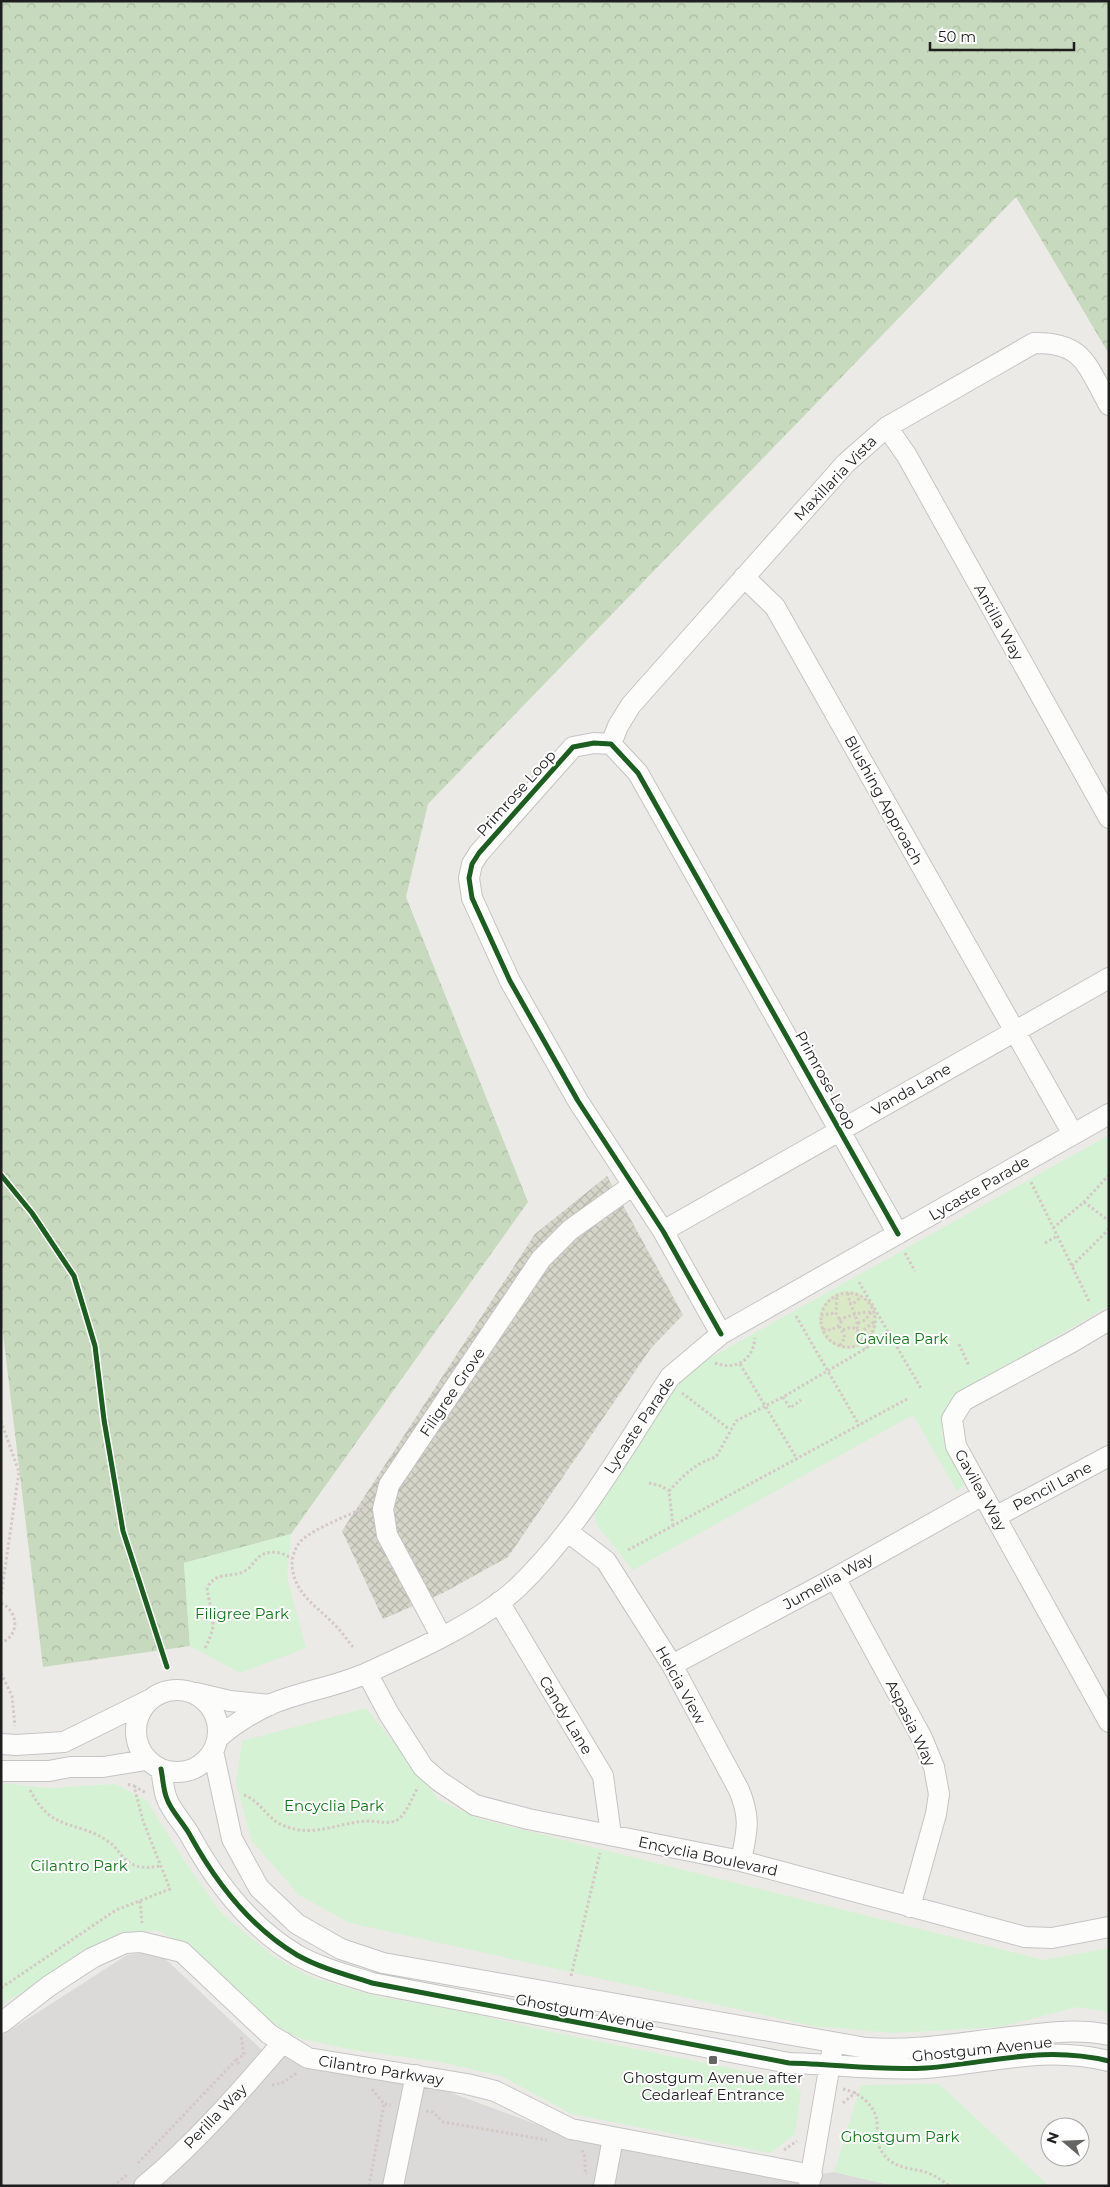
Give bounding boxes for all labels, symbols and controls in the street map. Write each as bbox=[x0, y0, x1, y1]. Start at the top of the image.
scale bar bbox=[930, 20, 1074, 52]
text: 50 m bbox=[938, 27, 976, 46]
street label: Maxillaria Vista bbox=[790, 431, 880, 525]
street label: Antilla Way bbox=[970, 580, 1028, 664]
street label: Blushing Approach bbox=[841, 732, 927, 868]
street label: Primrose Loop bbox=[472, 746, 560, 840]
street label: Primrose Loop bbox=[791, 1027, 861, 1133]
street label: Vanda Lane bbox=[868, 1059, 954, 1119]
street label: Lycaste Parade bbox=[925, 1152, 1033, 1224]
park label: Gavilea Park bbox=[856, 1329, 948, 1348]
street label: Filigree Grove bbox=[415, 1344, 489, 1440]
street label: Lycaste Parade bbox=[600, 1373, 678, 1477]
street label: Gavilea Way bbox=[951, 1446, 1012, 1535]
street label: Pencil Lane bbox=[1009, 1457, 1095, 1515]
street label: Jumellia Way bbox=[779, 1548, 877, 1614]
park label: Filigree Park bbox=[195, 1604, 289, 1623]
street label: Helcia View bbox=[652, 1642, 711, 1728]
street label: Candy Lane bbox=[535, 1672, 597, 1758]
street label: Aspasia Way bbox=[882, 1677, 940, 1770]
park label: Encyclia Park bbox=[284, 1796, 384, 1815]
street label: Encyclia Boulevard bbox=[637, 1832, 779, 1880]
park label: Cilantro Park bbox=[30, 1856, 128, 1875]
street label: Ghostgum Avenue bbox=[514, 1989, 656, 2035]
street label: Ghostgum Avenue bbox=[911, 2032, 1053, 2066]
street label: Cilantro Parkway bbox=[317, 2051, 446, 2089]
marker: Ghostgum Avenue after Cedarleaf Entrance bbox=[707, 2054, 719, 2066]
place label: Ghostgum Avenue after Cedarleaf Entrance bbox=[623, 2068, 803, 2104]
street label: Perilla Way bbox=[179, 2079, 251, 2152]
north arrow bbox=[1040, 2117, 1090, 2167]
park label: Ghostgum Park bbox=[841, 2127, 959, 2146]
text: N bbox=[1042, 2129, 1063, 2146]

